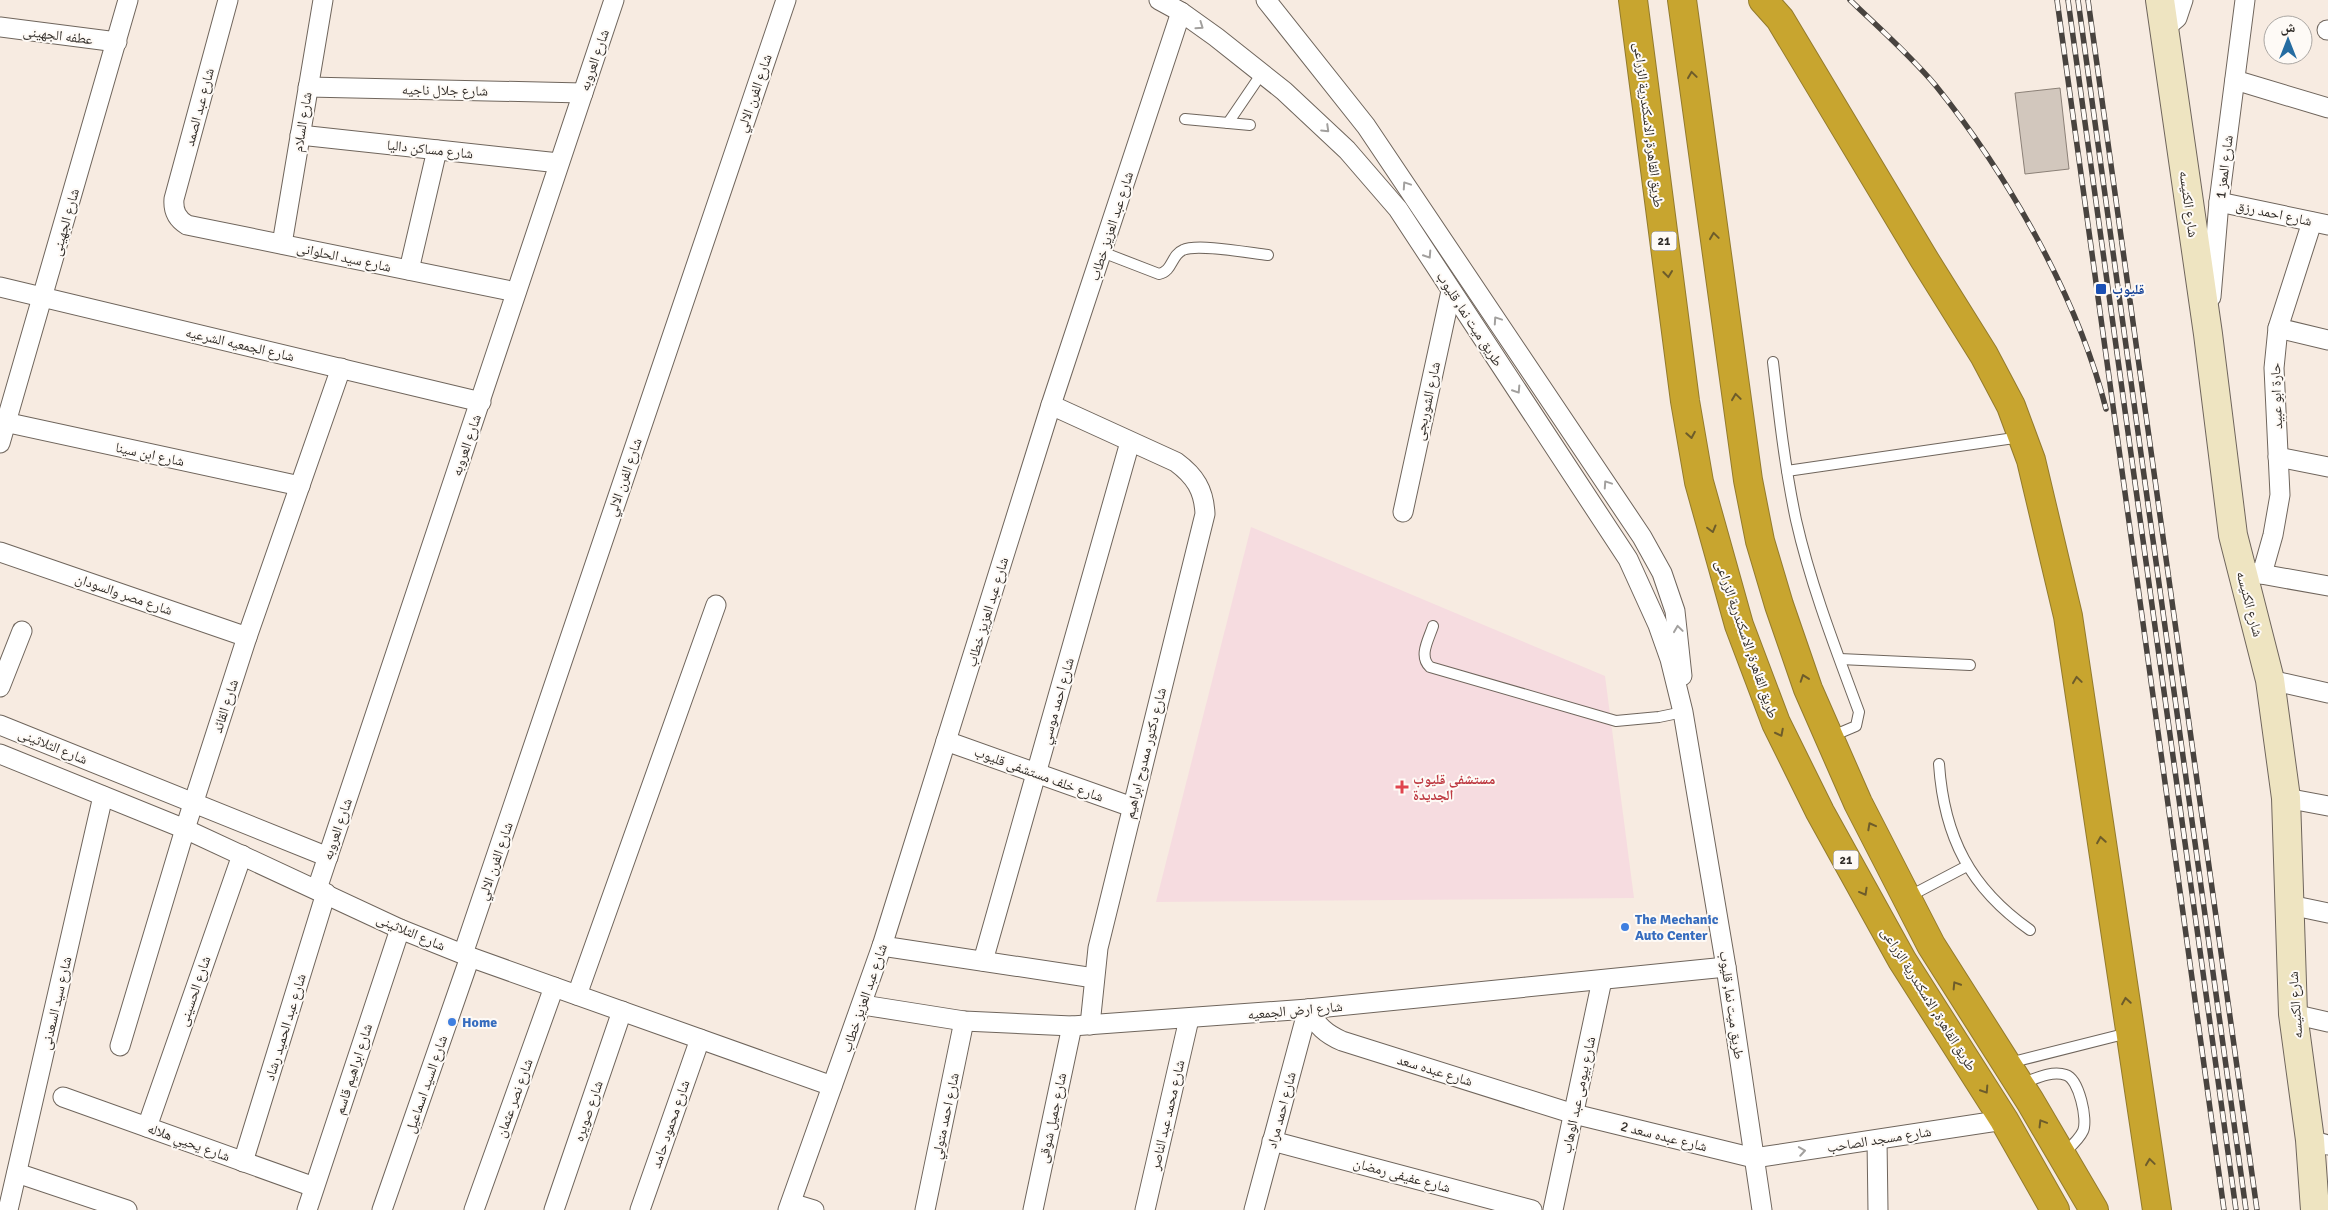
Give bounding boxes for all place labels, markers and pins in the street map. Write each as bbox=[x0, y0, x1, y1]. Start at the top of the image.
place label: قليوب bbox=[2112, 281, 2145, 298]
marker: قليوب bbox=[2094, 282, 2108, 296]
place label: مستشفى قليوب الجديدة bbox=[1413, 771, 1495, 804]
marker: مستشفى قليوب الجديدة bbox=[1395, 780, 1409, 794]
place label: The Mechanic Auto Center bbox=[1635, 911, 1719, 944]
marker: The Mechanic Auto Center bbox=[1619, 921, 1631, 933]
place label: Home bbox=[462, 1014, 497, 1031]
marker: Home bbox=[446, 1016, 458, 1028]

